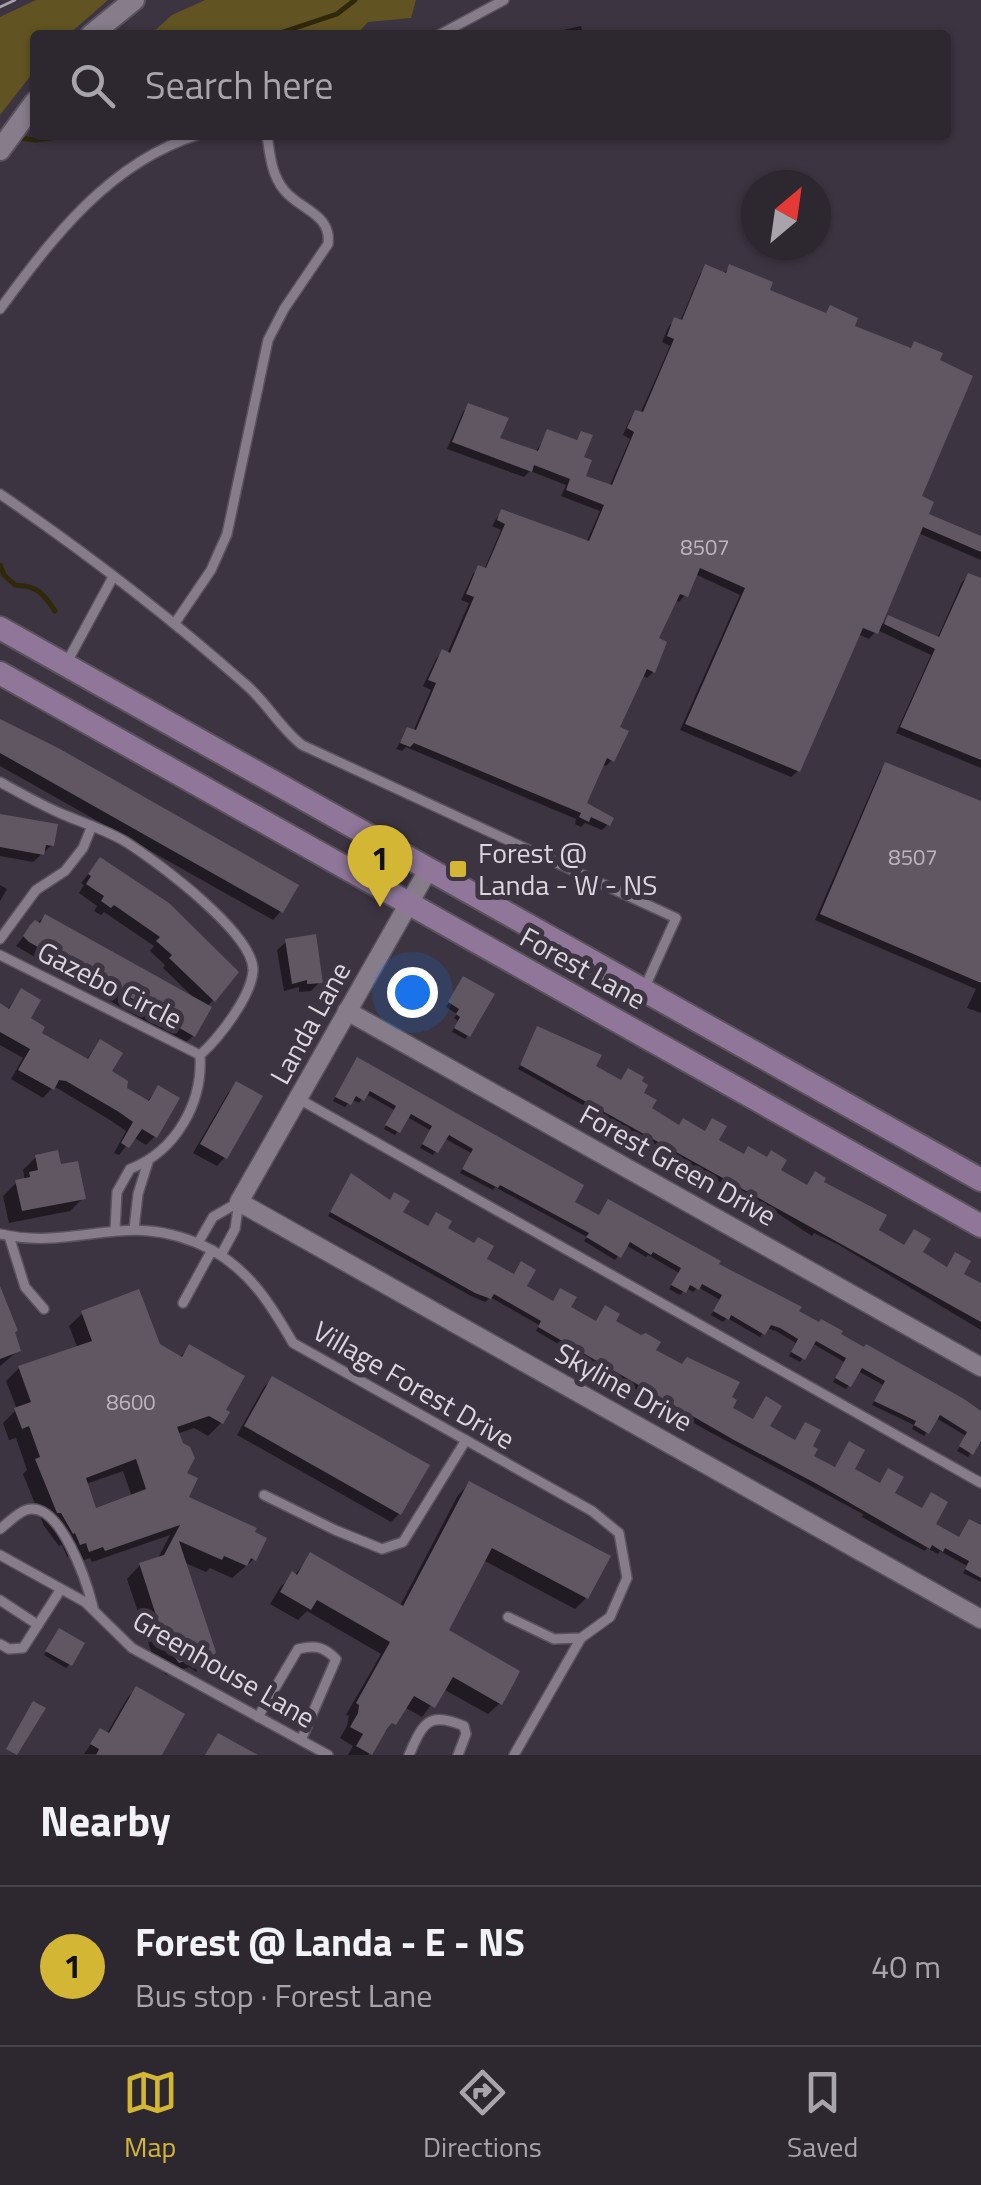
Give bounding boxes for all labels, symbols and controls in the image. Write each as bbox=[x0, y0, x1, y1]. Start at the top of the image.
search box bbox=[30, 30, 951, 140]
text: Search here bbox=[145, 56, 333, 114]
icon: search bbox=[65, 58, 120, 113]
north arrow bbox=[741, 170, 831, 260]
house number: 8507 bbox=[680, 530, 730, 564]
pin: 1 bbox=[348, 824, 412, 907]
place label: Forest @ Landa - W - NS bbox=[478, 831, 657, 906]
house number: 8507 bbox=[888, 840, 938, 874]
marker: Forest @ Landa - W - NS bbox=[447, 858, 469, 880]
street label: Forest Lane bbox=[512, 915, 654, 1020]
street label: Gazebo Circle bbox=[30, 930, 190, 1039]
street label: Landa Lane bbox=[258, 954, 361, 1092]
your location bbox=[387, 967, 438, 1018]
street label: Forest Green Drive bbox=[572, 1093, 784, 1236]
street label: Village Forest Drive bbox=[305, 1309, 523, 1460]
street label: Skyline Drive bbox=[548, 1331, 701, 1442]
house number: 8600 bbox=[106, 1385, 156, 1419]
street label: Greenhouse Lane bbox=[125, 1599, 324, 1738]
text: Nearby bbox=[40, 1788, 171, 1852]
text: Forest @ Landa - E - NS bbox=[135, 1913, 525, 1971]
text: 1 bbox=[64, 1942, 81, 1990]
text: 40 m bbox=[871, 1942, 941, 1990]
text: Bus stop · Forest Lane bbox=[135, 1971, 432, 2019]
tab: Map bbox=[123, 2065, 178, 2168]
tab: Directions bbox=[423, 2065, 542, 2168]
tab: Saved bbox=[787, 2065, 858, 2168]

